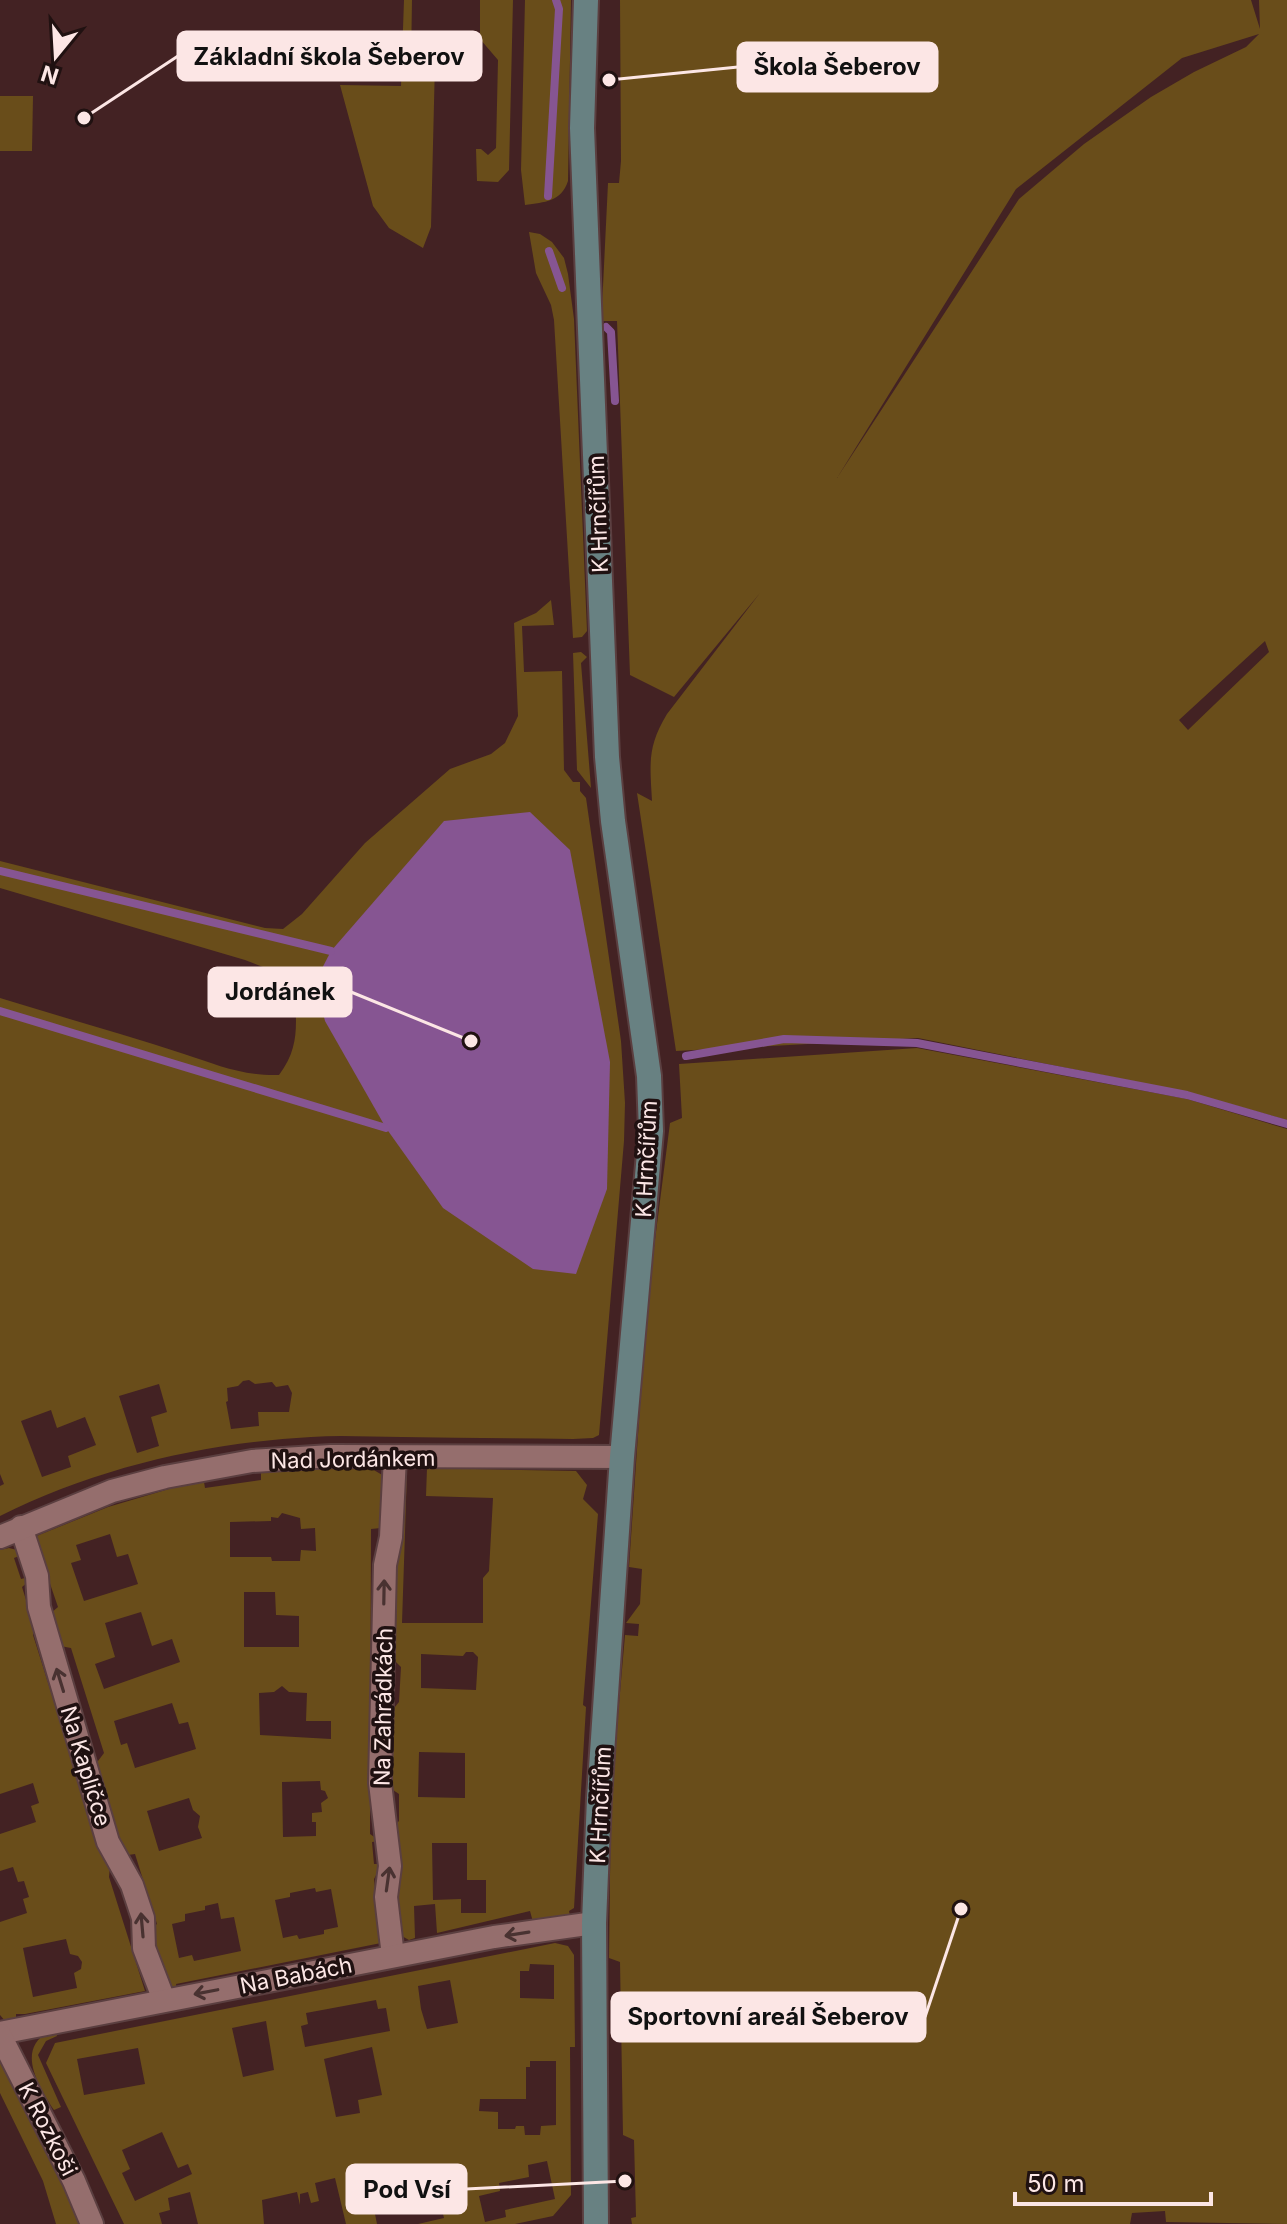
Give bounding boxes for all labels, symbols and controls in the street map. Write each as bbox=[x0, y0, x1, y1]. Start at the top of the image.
north arrow bbox=[16, 16, 96, 96]
callout: Základní škola Šeberov bbox=[178, 32, 481, 80]
text: Základní škola Šeberov bbox=[193, 42, 465, 71]
callout: Škola Šeberov bbox=[738, 43, 937, 91]
text: Škola Šeberov bbox=[753, 52, 921, 81]
text: N bbox=[38, 60, 62, 90]
street label: K Hrnčířům bbox=[583, 455, 613, 573]
callout: Jordánek bbox=[209, 968, 351, 1016]
text: Jordánek bbox=[225, 977, 335, 1006]
street label: K Hrnčířům bbox=[630, 1100, 662, 1218]
street label: Nad Jordánkem bbox=[270, 1445, 436, 1473]
one-way arrow bbox=[376, 1579, 392, 1606]
street label: Na Zahrádkách bbox=[369, 1628, 397, 1786]
one-way arrow bbox=[52, 1668, 67, 1694]
street label: Na Kapličce bbox=[55, 1703, 117, 1829]
street label: K Hrnčířům bbox=[584, 1746, 616, 1864]
one-way arrow bbox=[381, 1867, 396, 1892]
one-way arrow bbox=[134, 1913, 149, 1939]
one-way arrow bbox=[505, 1927, 530, 1942]
street label: Na Babách bbox=[238, 1951, 354, 1999]
one-way arrow bbox=[194, 1985, 220, 2000]
callout: Sportovní areál Šeberov bbox=[612, 1993, 925, 2041]
text: Sportovní areál Šeberov bbox=[627, 2002, 909, 2031]
street label: K Rozkoši bbox=[13, 2078, 83, 2180]
scale bar bbox=[1015, 2156, 1211, 2206]
callout: Pod Vsí bbox=[347, 2165, 466, 2213]
text: 50 m bbox=[1027, 2169, 1085, 2198]
text: Pod Vsí bbox=[363, 2175, 451, 2204]

